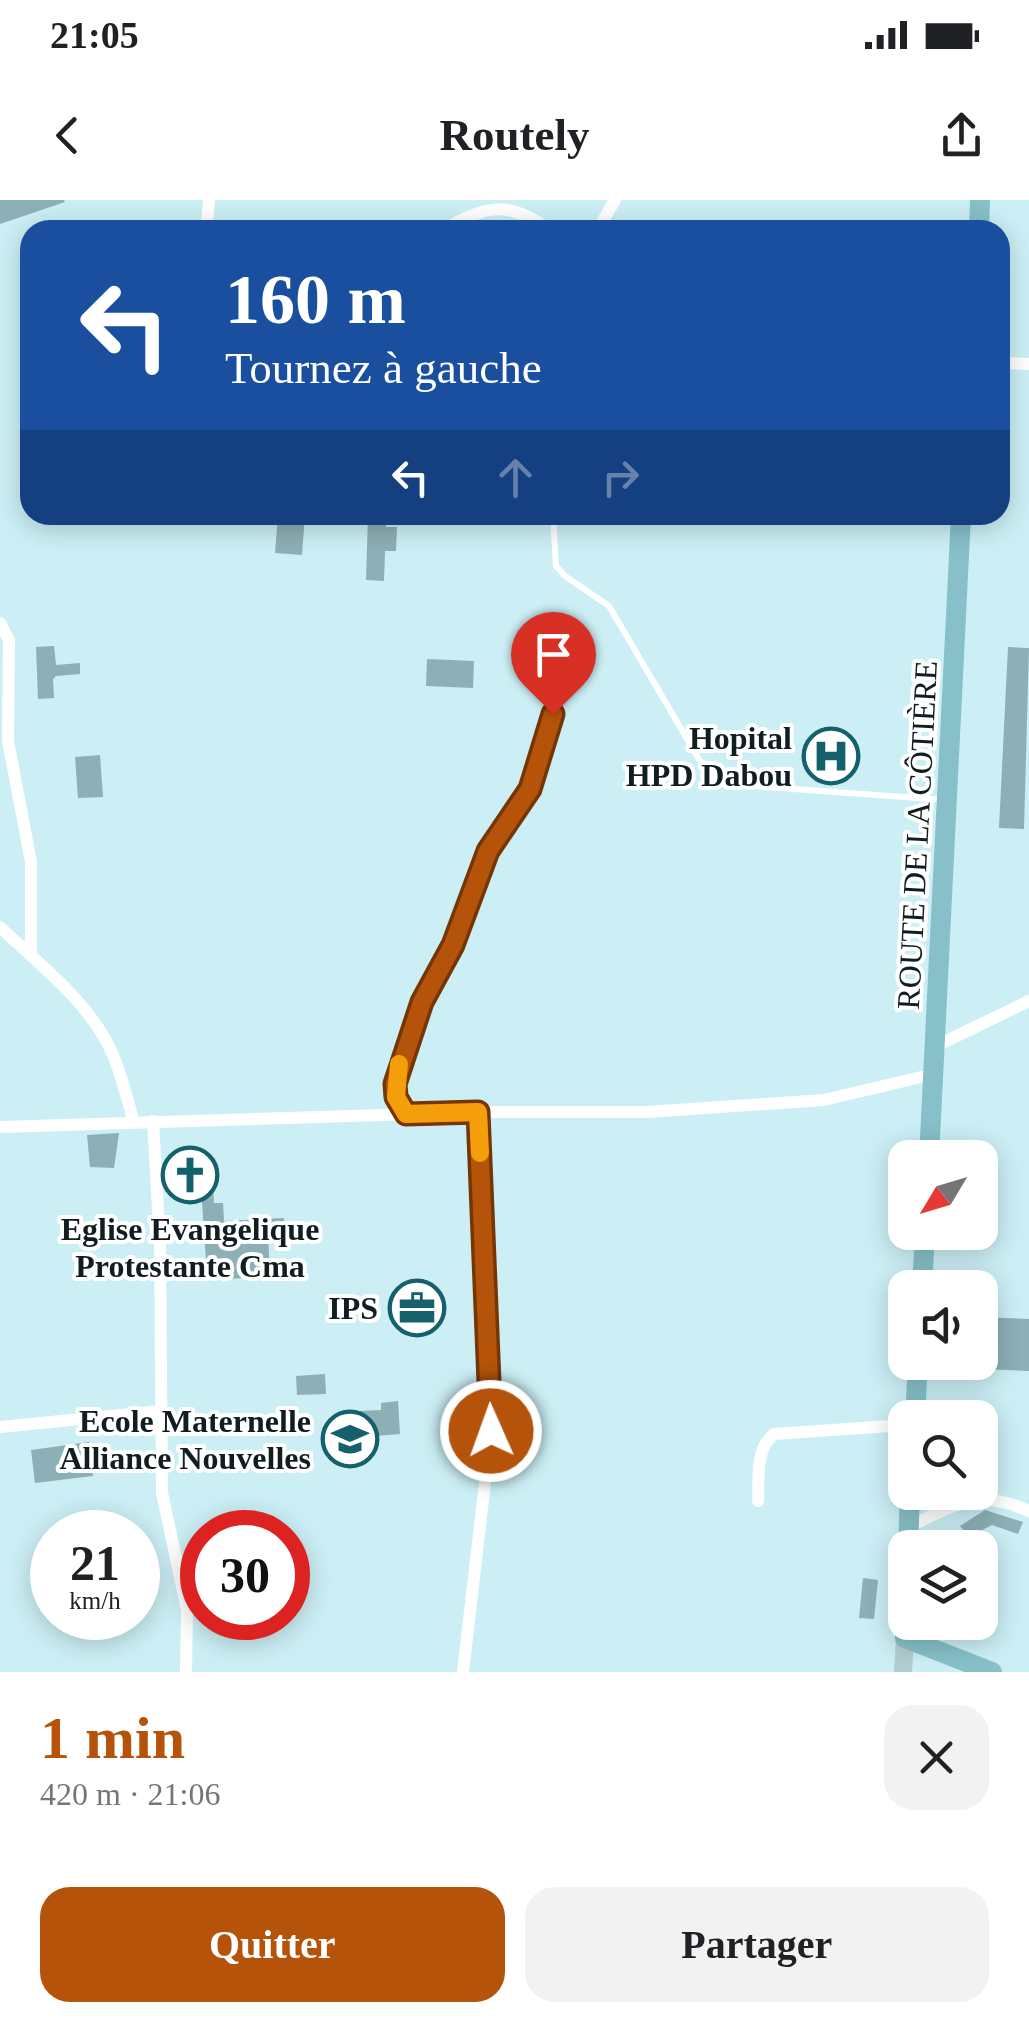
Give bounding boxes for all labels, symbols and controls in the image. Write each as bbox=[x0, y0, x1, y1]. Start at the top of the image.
text: 21:05 bbox=[50, 14, 139, 56]
icon: back bbox=[40, 108, 95, 163]
icon: share bbox=[934, 108, 989, 163]
text: Routely bbox=[440, 110, 590, 160]
icon: left bbox=[60, 260, 190, 390]
text: 160 m bbox=[225, 261, 406, 338]
text: Tournez à gauche bbox=[225, 343, 542, 393]
icon: left bbox=[383, 450, 438, 505]
icon: ahead bbox=[488, 450, 543, 505]
icon: right bbox=[593, 450, 648, 505]
pin bbox=[511, 612, 596, 715]
icon: arrive bbox=[526, 627, 581, 682]
street label: ROUTE DE LA CÔTIÈRE bbox=[890, 660, 944, 1010]
place label: Hopital HPD Dabou bbox=[626, 720, 792, 793]
hospital icon: Hopital HPD Dabou bbox=[801, 726, 861, 786]
north arrow bbox=[888, 1140, 998, 1250]
map controls bbox=[888, 1140, 998, 1640]
church icon: Eglise Evangelique Protestante Cma bbox=[160, 1145, 220, 1205]
place label: Eglise Evangelique Protestante Cma bbox=[61, 1211, 319, 1284]
button: sound bbox=[888, 1270, 998, 1380]
office icon: IPS bbox=[387, 1278, 447, 1338]
place label: IPS bbox=[328, 1290, 378, 1326]
position arrow bbox=[439, 1379, 543, 1483]
button: search bbox=[888, 1400, 998, 1510]
place label: Ecole Maternelle Alliance Nouvelles bbox=[59, 1403, 311, 1476]
school or university icon: Ecole Maternelle Alliance Nouvelles bbox=[320, 1409, 380, 1469]
speed limit sign: 30 bbox=[180, 1510, 310, 1640]
button: layers bbox=[888, 1530, 998, 1640]
text: 21 bbox=[70, 1535, 120, 1591]
text: km/h bbox=[69, 1587, 121, 1614]
text: 1 min bbox=[40, 1705, 185, 1771]
button: close bbox=[884, 1705, 989, 1810]
text: 420 m · 21:06 bbox=[40, 1776, 220, 1812]
button: Quitter bbox=[40, 1887, 505, 2002]
button: Partager bbox=[525, 1887, 989, 2002]

